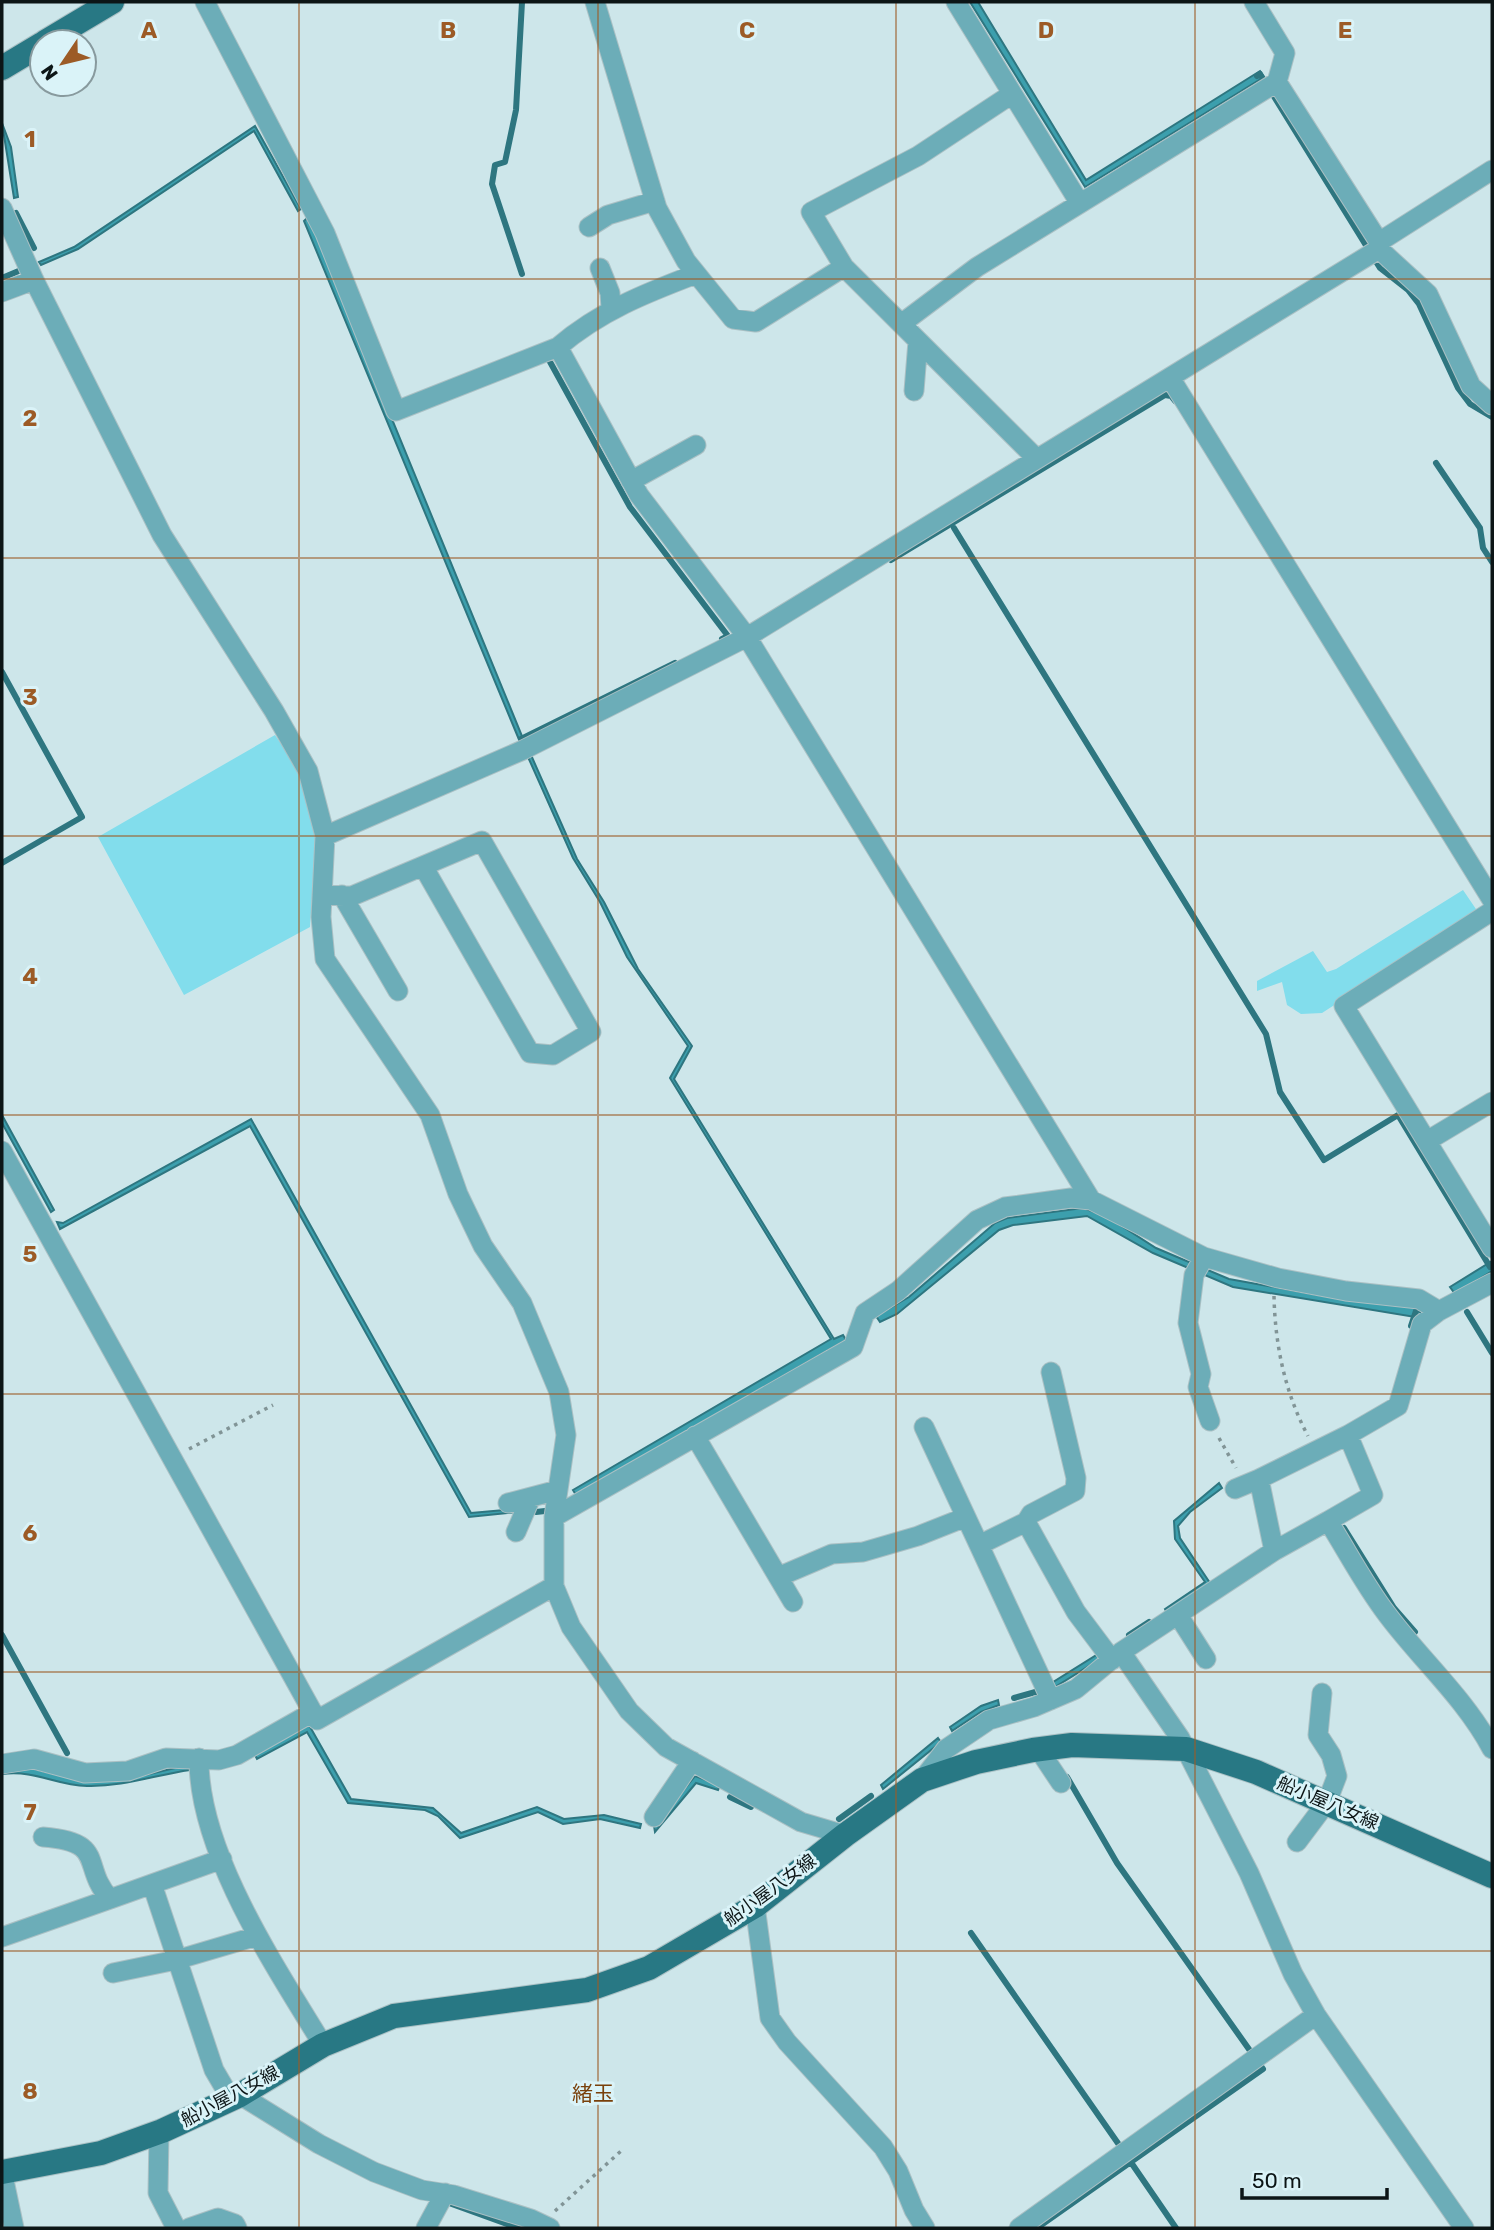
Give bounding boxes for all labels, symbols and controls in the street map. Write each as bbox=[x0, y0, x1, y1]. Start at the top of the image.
text: A bbox=[141, 16, 158, 44]
text: B bbox=[440, 16, 456, 44]
text: C bbox=[739, 16, 755, 44]
text: D bbox=[1038, 16, 1054, 44]
text: E bbox=[1338, 16, 1352, 44]
north arrow bbox=[28, 28, 98, 98]
text: N bbox=[36, 60, 63, 85]
text: 1 bbox=[24, 125, 36, 153]
text: 2 bbox=[23, 404, 37, 432]
text: 3 bbox=[22, 683, 38, 711]
text: 4 bbox=[22, 962, 38, 990]
text: 5 bbox=[23, 1240, 38, 1268]
text: 6 bbox=[23, 1519, 38, 1547]
street label: 船小屋八女線 bbox=[1274, 1772, 1382, 1834]
text: 7 bbox=[23, 1798, 37, 1826]
street label: 船小屋八女線 bbox=[720, 1849, 820, 1931]
street label: 船小屋八女線 bbox=[177, 2061, 283, 2131]
text: 8 bbox=[22, 2077, 38, 2105]
district label: 緒玉 bbox=[572, 2081, 614, 2106]
scale bar bbox=[1242, 2156, 1387, 2200]
text: 50 m bbox=[1252, 2168, 1302, 2193]

